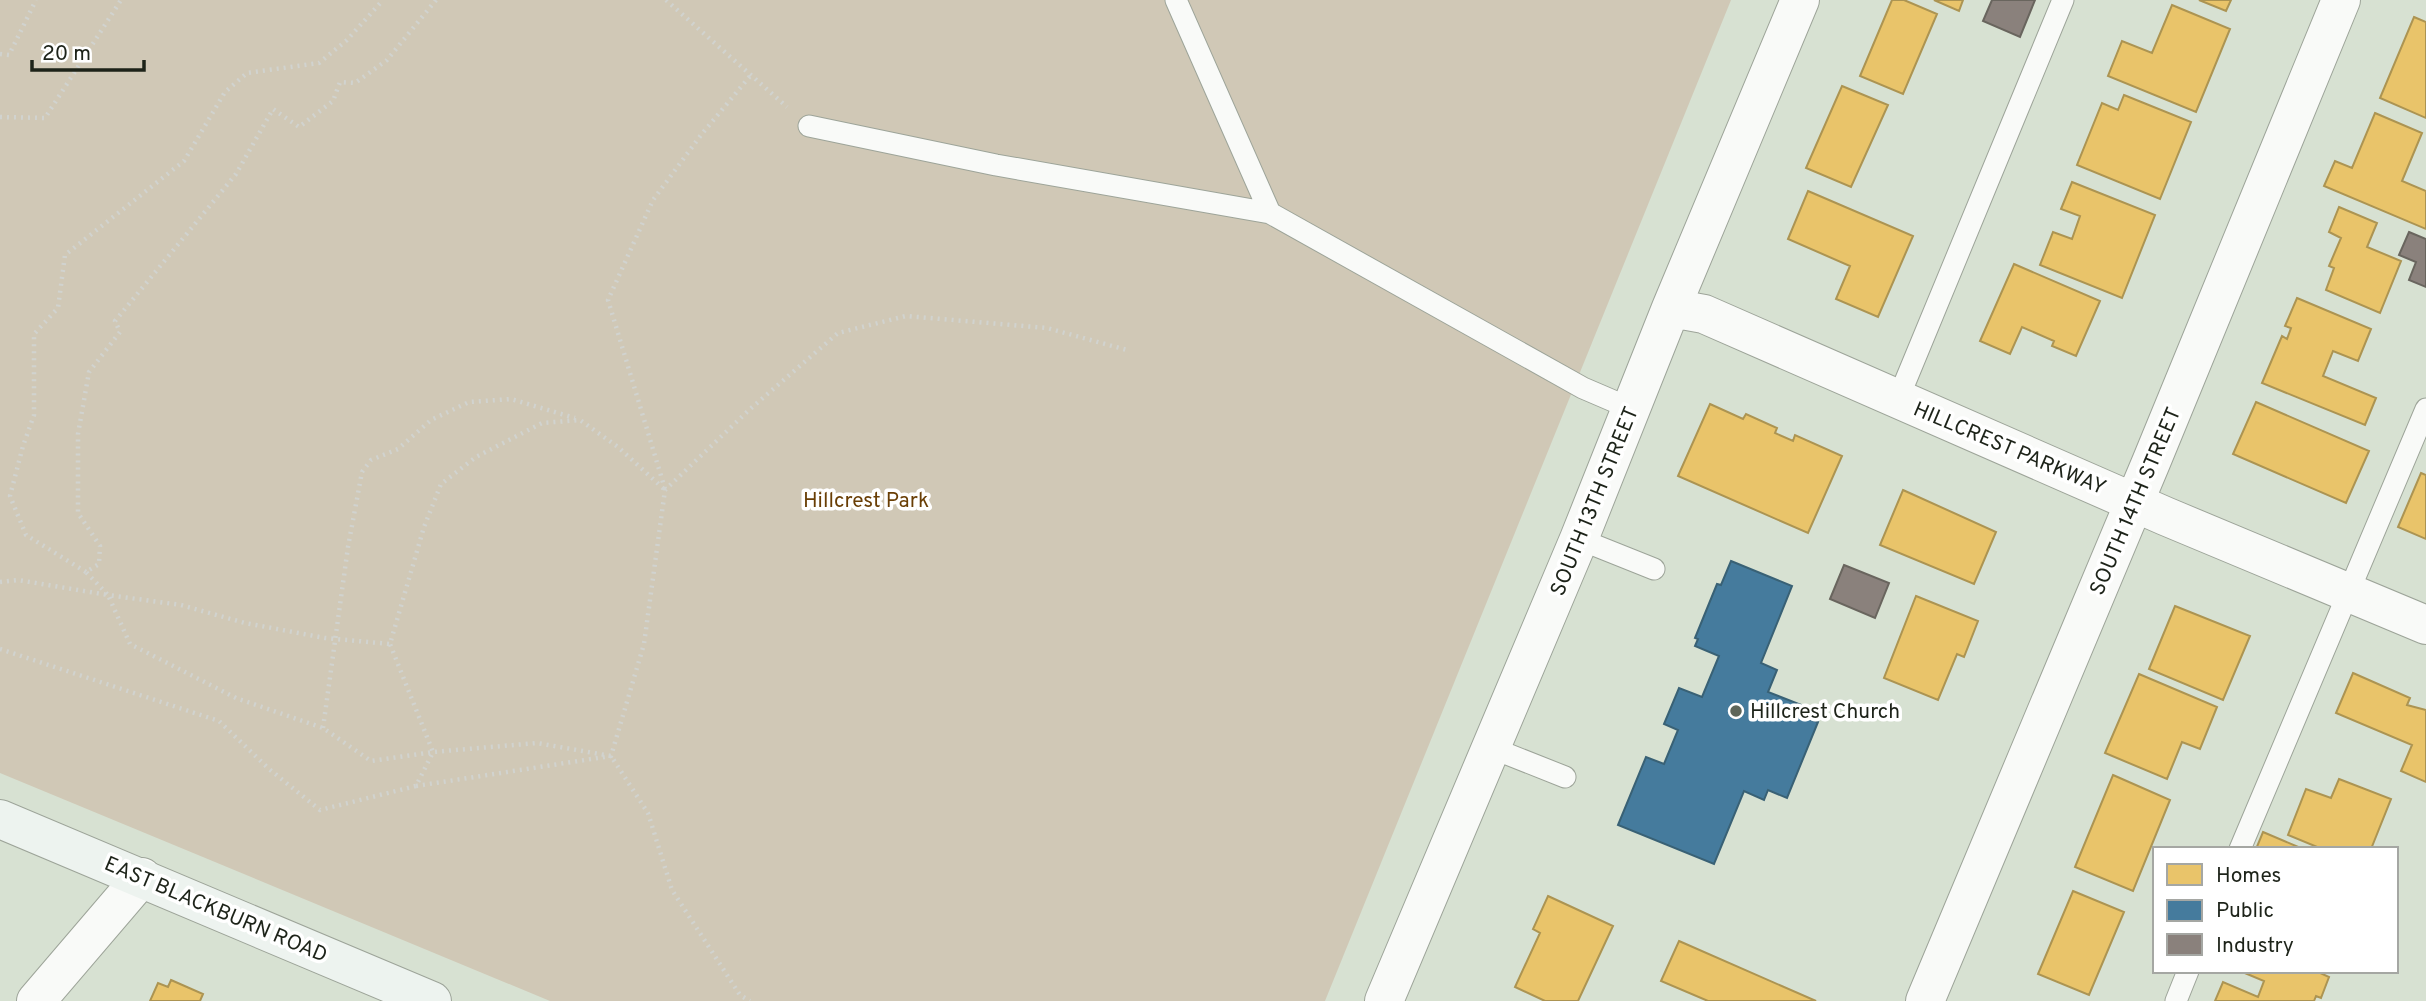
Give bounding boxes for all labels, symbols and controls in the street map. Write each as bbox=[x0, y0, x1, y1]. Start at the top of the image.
scale bar bbox=[32, 28, 144, 72]
text: 20 m bbox=[42, 41, 91, 68]
street label: HILLCREST PARKWAY bbox=[1909, 397, 2110, 502]
street label: SOUTH 13TH STREET bbox=[1545, 403, 1646, 600]
street label: SOUTH 14TH STREET bbox=[2085, 404, 2188, 600]
park label: Hillcrest Park bbox=[803, 488, 929, 515]
place label: Hillcrest Church bbox=[1750, 699, 1900, 726]
marker: Hillcrest Church bbox=[1728, 703, 1744, 719]
legend bbox=[2153, 847, 2398, 973]
street label: EAST BLACKBURN ROAD bbox=[100, 851, 331, 970]
text: Homes bbox=[2216, 863, 2281, 890]
text: Public bbox=[2216, 898, 2274, 925]
text: Industry bbox=[2216, 933, 2294, 960]

